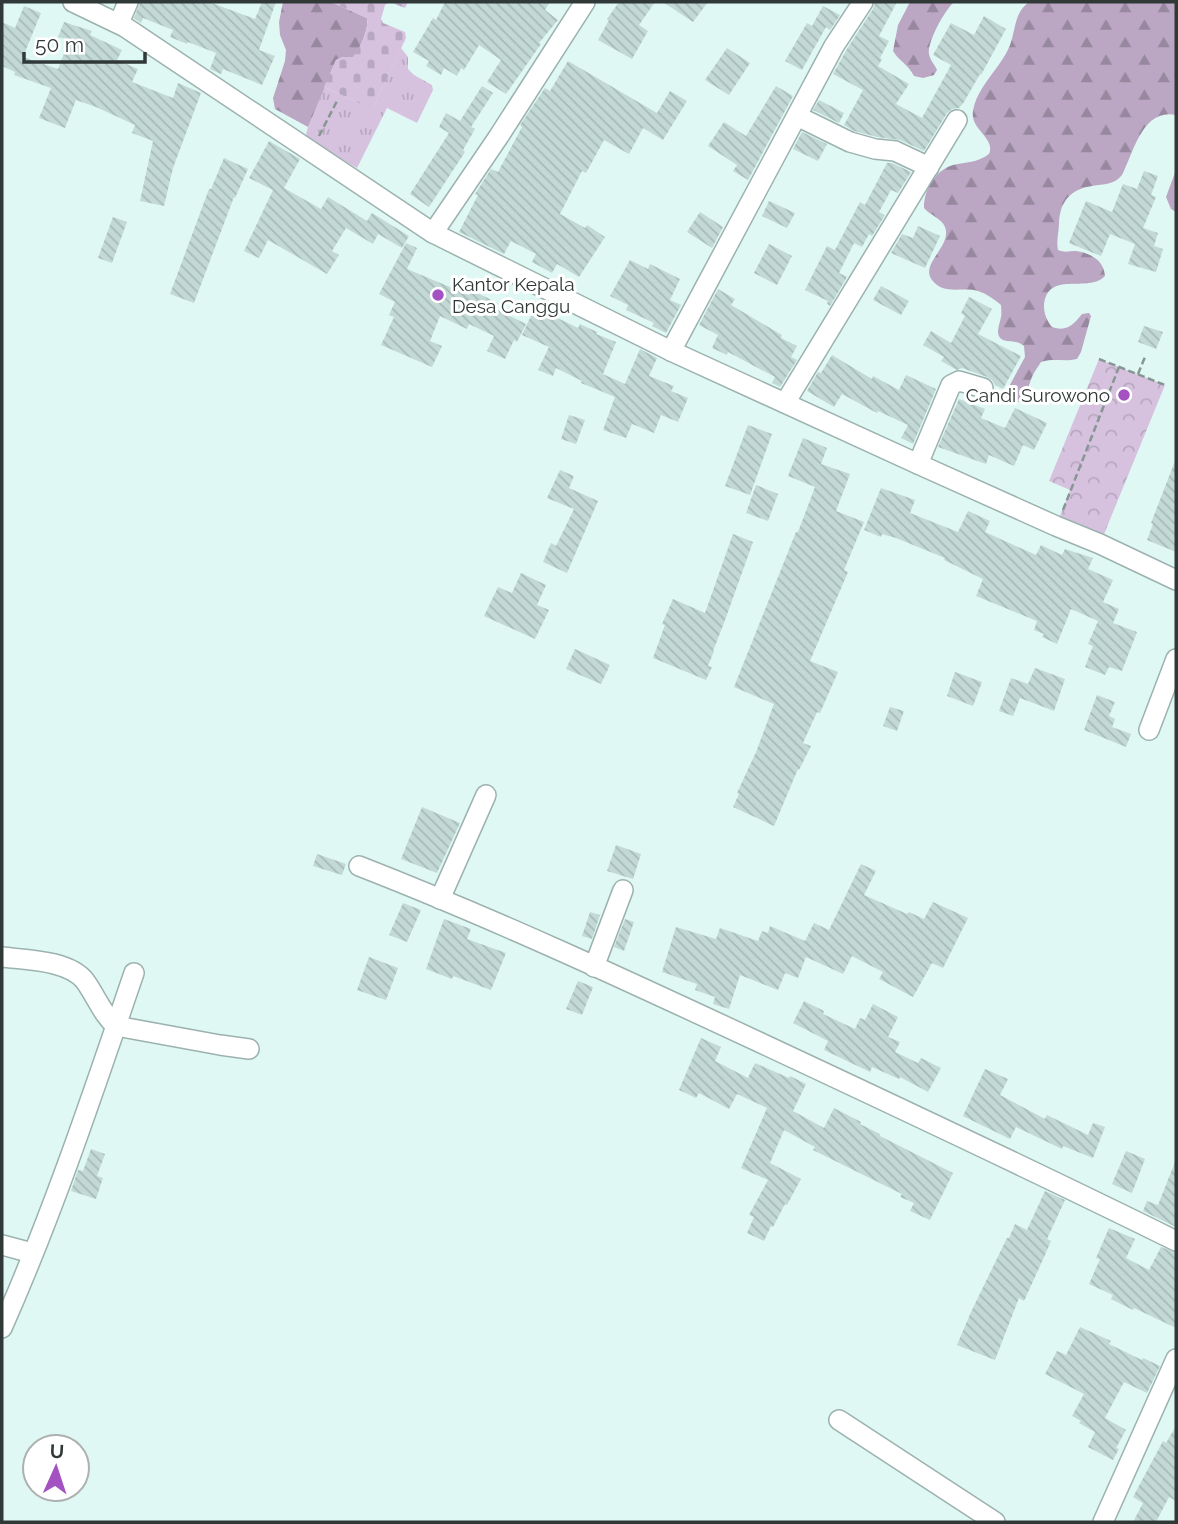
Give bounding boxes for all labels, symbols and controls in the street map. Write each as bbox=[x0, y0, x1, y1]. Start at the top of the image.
scale bar bbox=[24, 21, 145, 65]
text: 50 m bbox=[35, 32, 84, 57]
place label: Kantor Kepala Desa Canggu bbox=[452, 273, 575, 317]
marker: Kantor Kepala Desa Canggu bbox=[430, 287, 446, 303]
place label: Candi Surowono bbox=[966, 384, 1110, 406]
marker: Candi Surowono bbox=[1116, 387, 1132, 403]
north arrow bbox=[21, 1433, 91, 1503]
text: U bbox=[49, 1440, 65, 1462]

